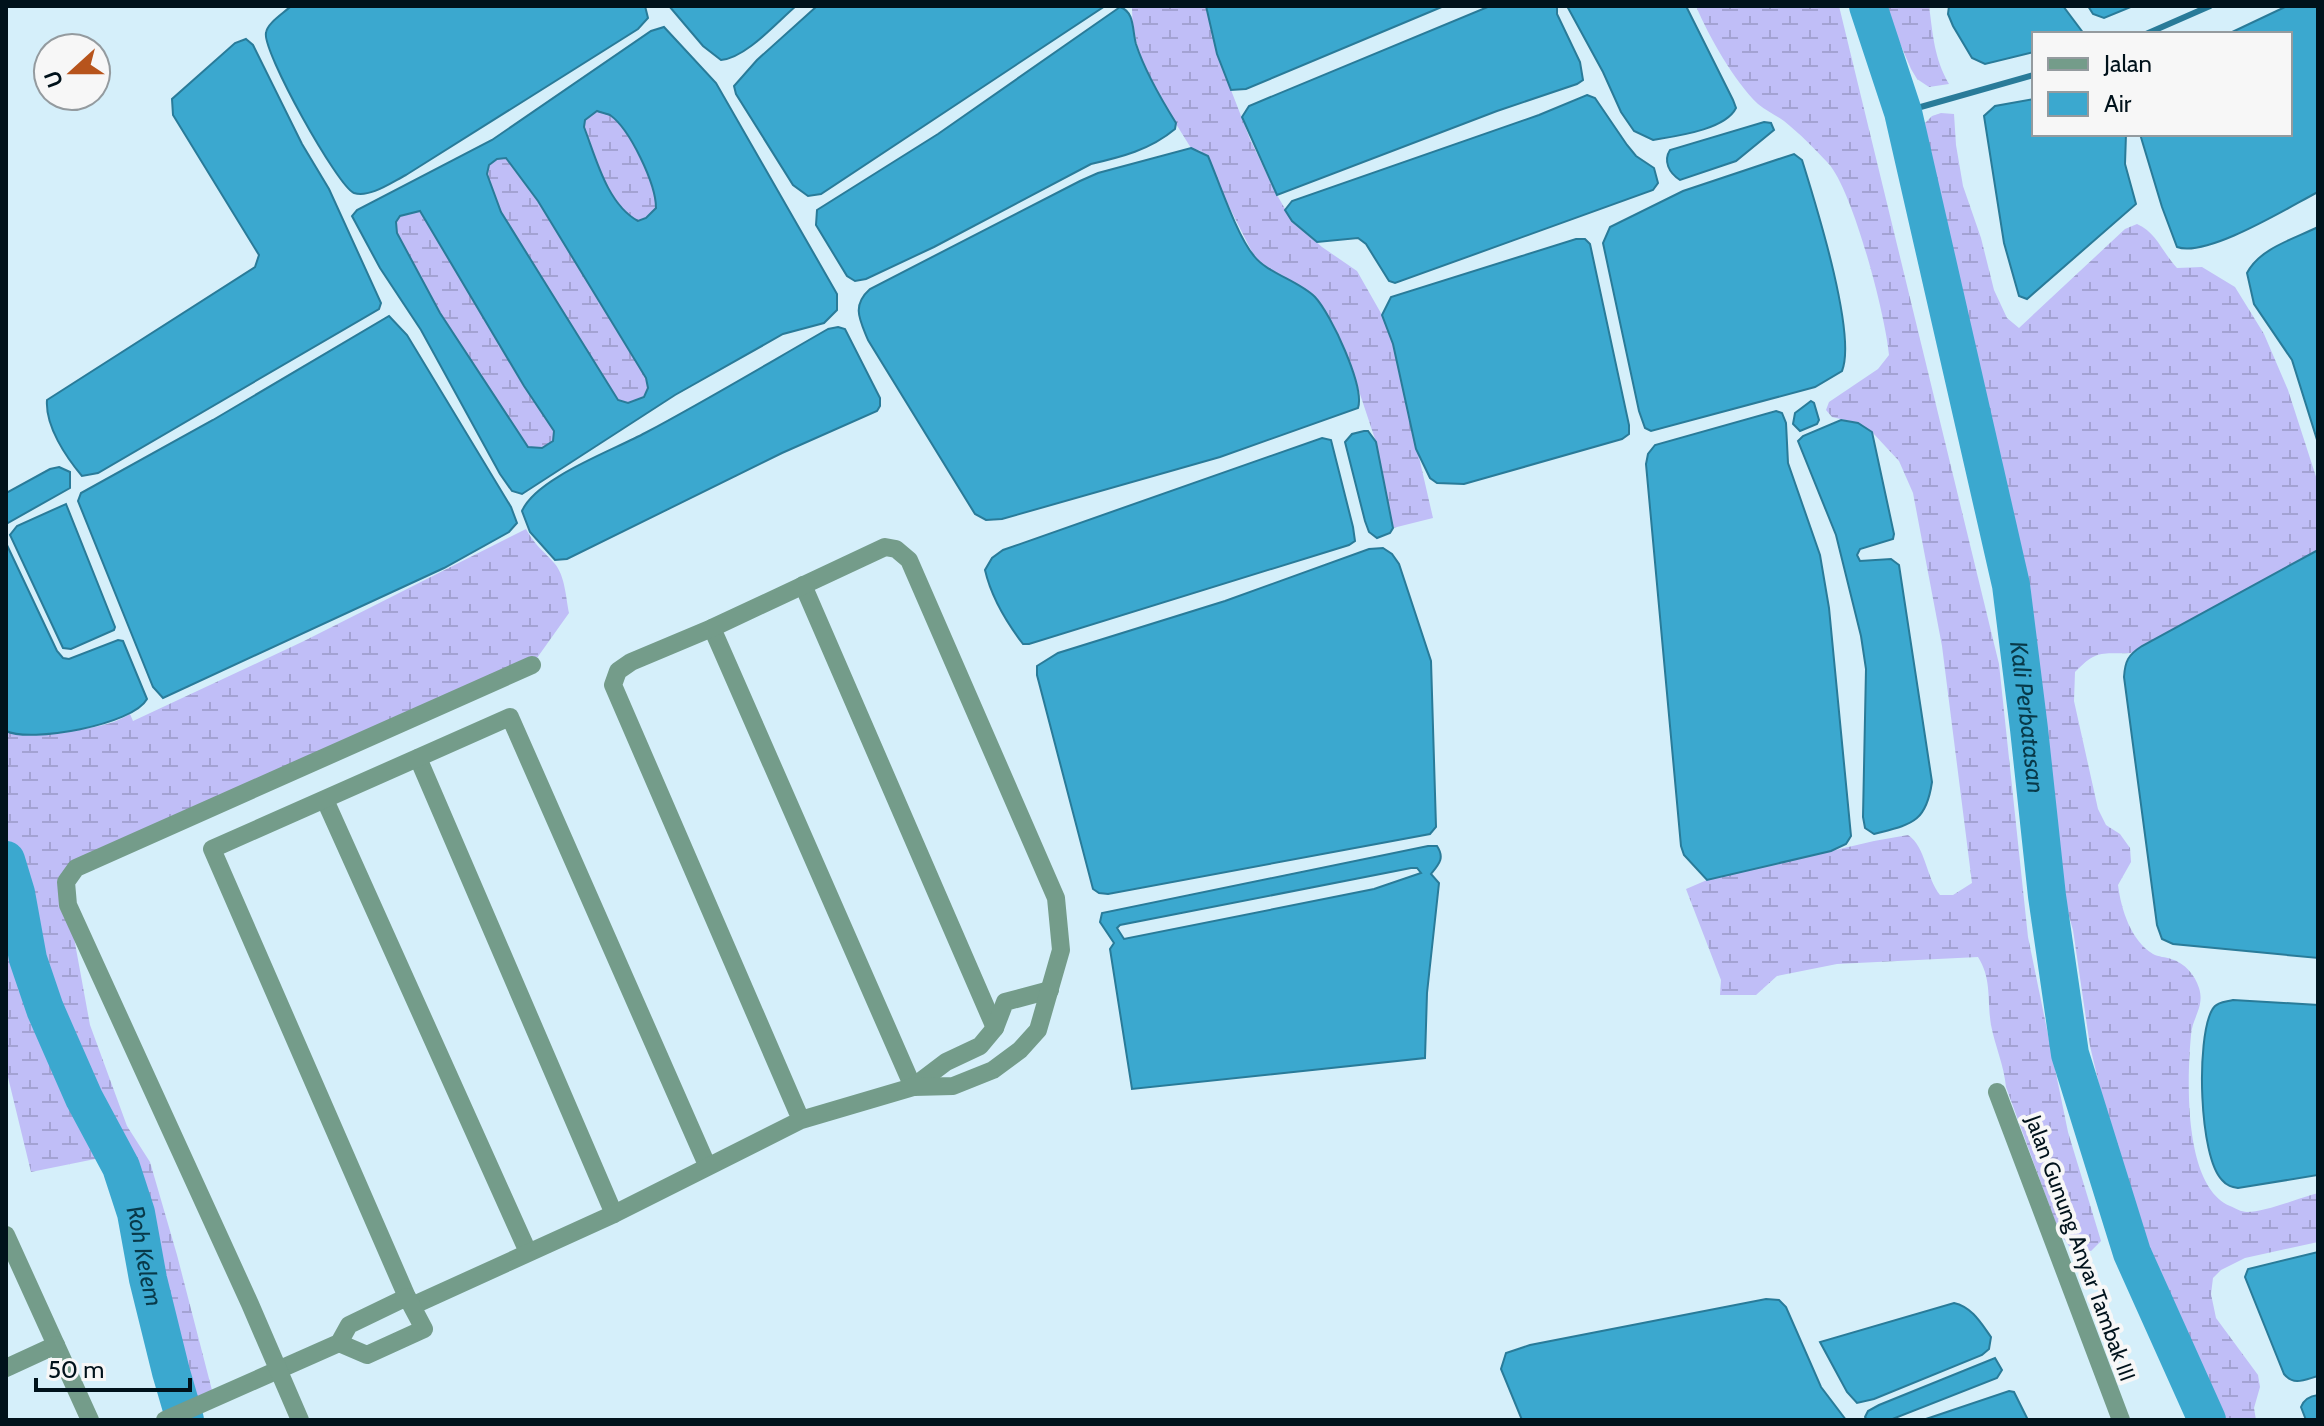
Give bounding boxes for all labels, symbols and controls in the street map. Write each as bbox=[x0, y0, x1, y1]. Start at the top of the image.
north arrow bbox=[32, 32, 112, 112]
legend bbox=[2032, 32, 2292, 136]
text: Jalan bbox=[2103, 49, 2152, 78]
text: U bbox=[38, 67, 69, 91]
text: Air bbox=[2104, 89, 2132, 118]
water label: Kali Perbatasan bbox=[2004, 639, 2051, 795]
street label: Jalan Gunung Anyar Tambak III bbox=[2019, 1111, 2141, 1385]
water label: Roh Kelem bbox=[121, 1202, 169, 1309]
scale bar bbox=[36, 1342, 190, 1392]
text: 50 m bbox=[48, 1355, 104, 1384]

